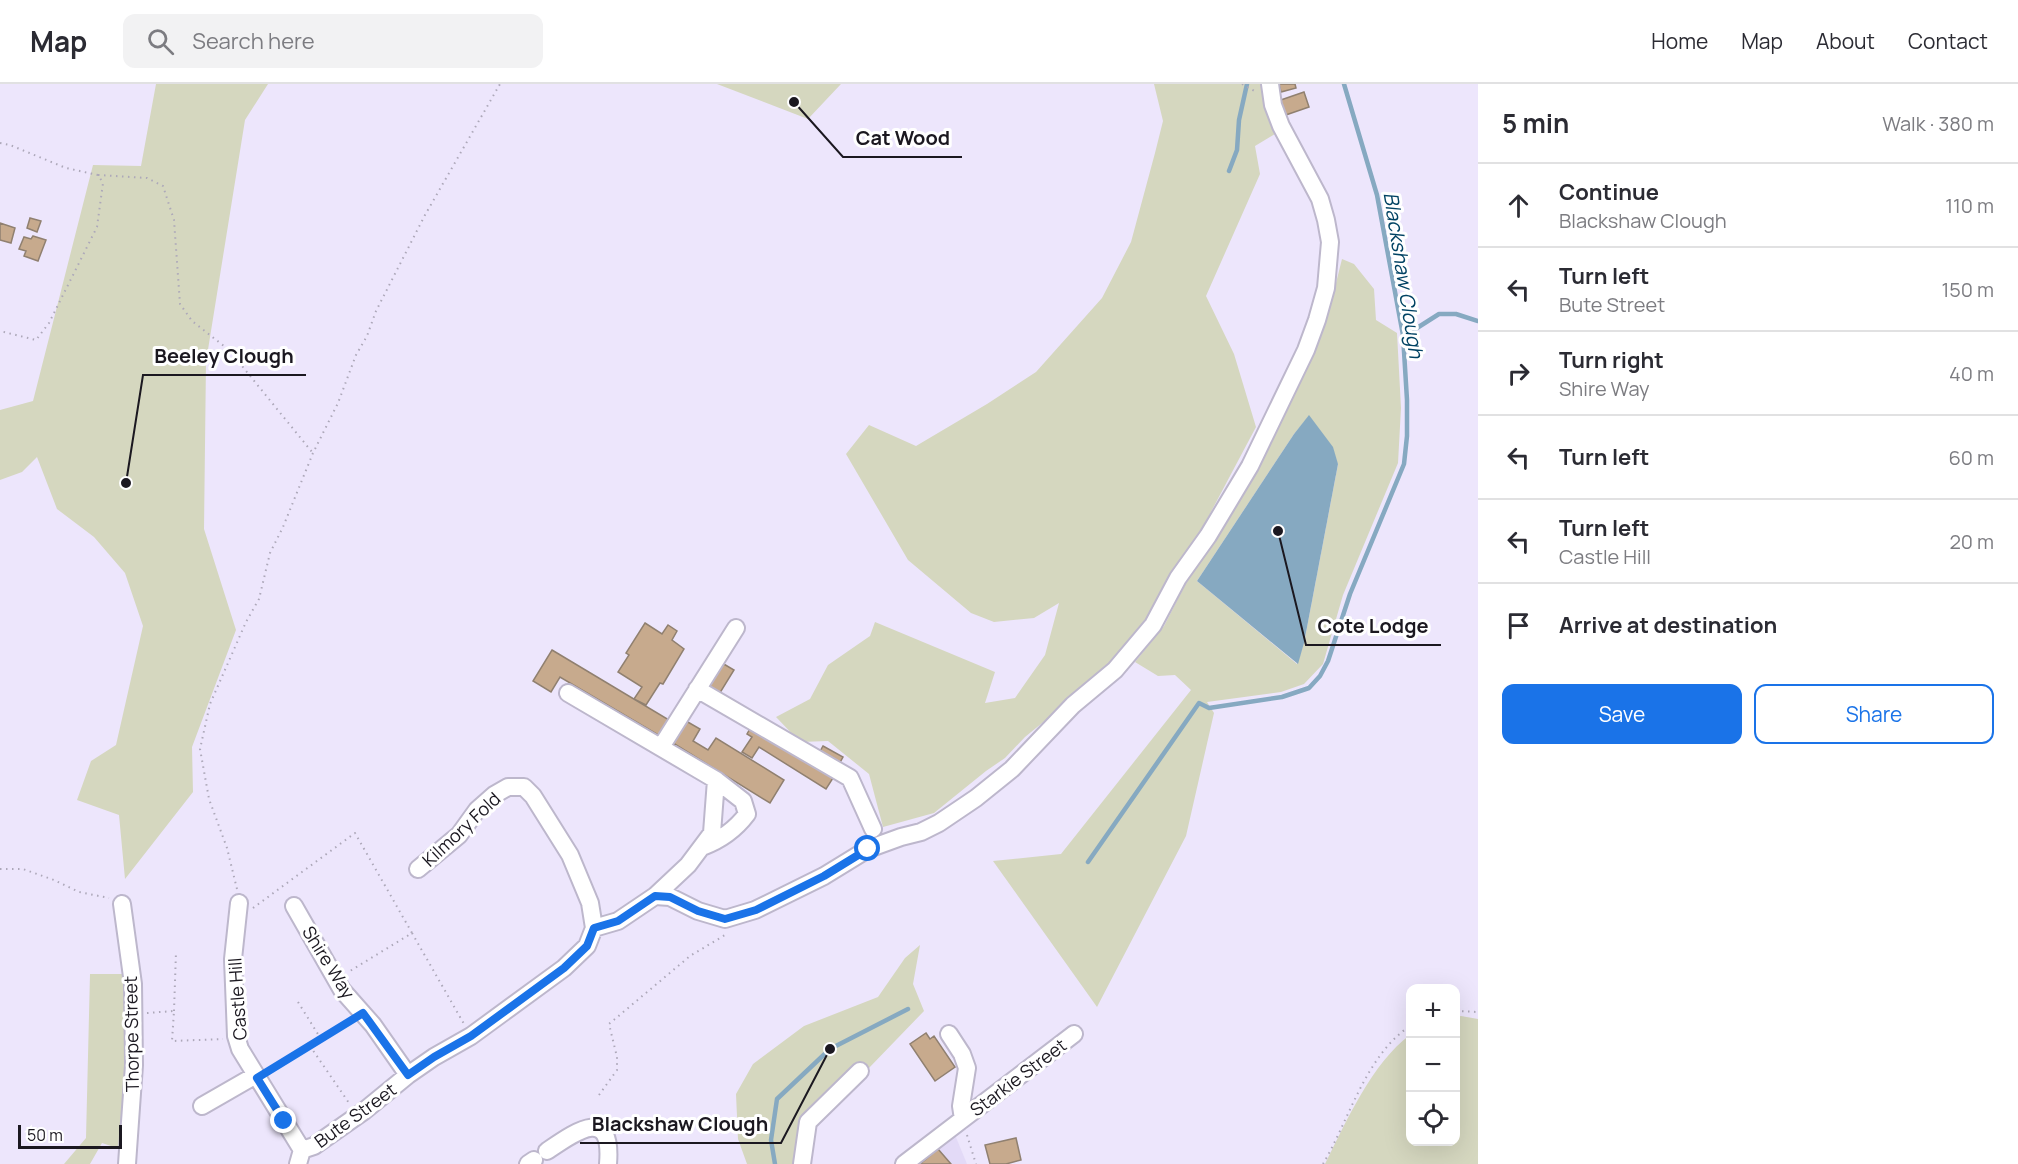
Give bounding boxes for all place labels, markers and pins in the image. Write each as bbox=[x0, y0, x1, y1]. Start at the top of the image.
callout: Cat Wood bbox=[843, 119, 962, 157]
callout: Beeley Clough bbox=[143, 337, 306, 375]
callout: Cote Lodge bbox=[1306, 607, 1441, 645]
callout: Blackshaw Clough bbox=[580, 1105, 781, 1143]

